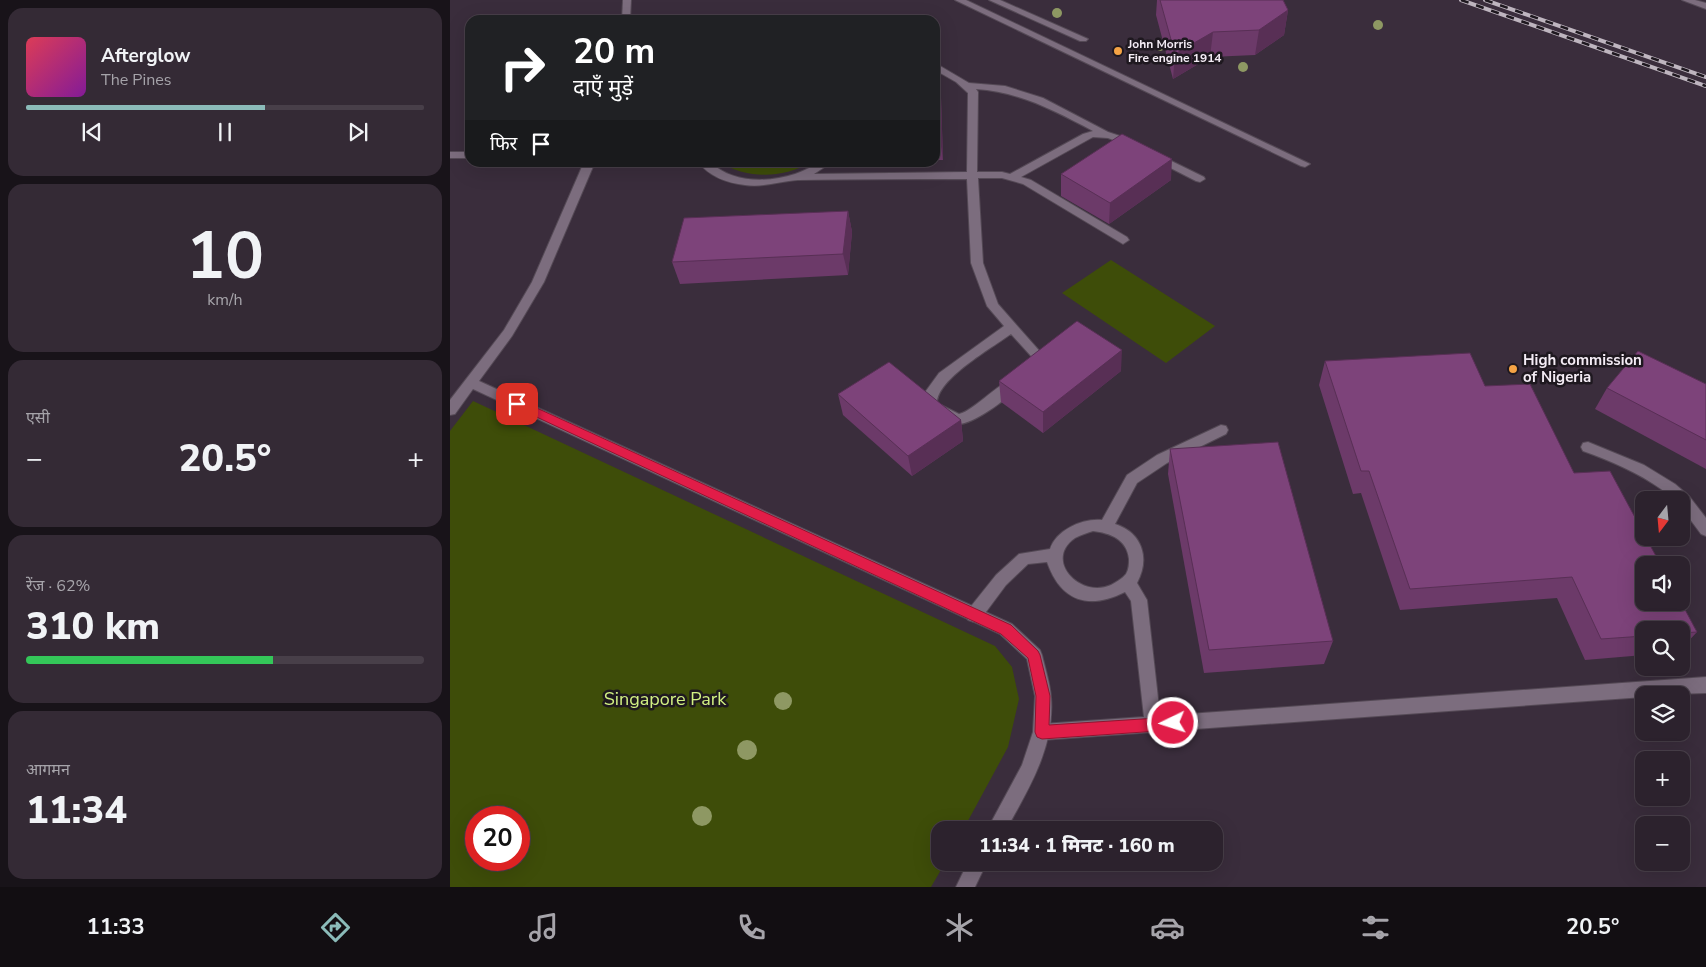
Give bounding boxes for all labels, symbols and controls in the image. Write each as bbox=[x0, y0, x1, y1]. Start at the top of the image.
text: 20 m bbox=[573, 28, 655, 75]
icon: right bbox=[490, 35, 555, 100]
place label: John Morris Fire engine 1914 bbox=[1127, 36, 1222, 66]
text: Afterglow bbox=[101, 43, 191, 69]
marker: John Morris Fire engine 1914 bbox=[1112, 45, 1124, 57]
text: The Pines bbox=[101, 69, 171, 91]
text: दाएँ मुड़ें bbox=[573, 73, 633, 103]
icon: previous bbox=[78, 118, 106, 146]
icon: pause bbox=[211, 118, 239, 146]
icon: next bbox=[344, 118, 372, 146]
icon: arrive bbox=[527, 130, 555, 158]
text: फिर bbox=[490, 131, 517, 157]
text: 10 bbox=[186, 212, 264, 301]
text: km/h bbox=[207, 289, 243, 311]
place label: High commission of Nigeria bbox=[1523, 350, 1642, 387]
marker: High commission of Nigeria bbox=[1507, 363, 1519, 375]
pin bbox=[496, 383, 538, 425]
icon: arrive bbox=[503, 390, 531, 418]
text: एसी bbox=[26, 407, 50, 429]
text: 20.5° bbox=[179, 433, 271, 484]
text: − bbox=[26, 440, 43, 478]
text: + bbox=[407, 440, 424, 478]
north arrow bbox=[1635, 491, 1690, 546]
map controls bbox=[1635, 491, 1690, 871]
button: sound bbox=[1635, 556, 1690, 611]
text: रेंज · 62% bbox=[26, 575, 90, 597]
text: 310 km bbox=[26, 601, 160, 652]
button: search bbox=[1635, 621, 1690, 676]
button: layers bbox=[1635, 686, 1690, 741]
park label: Singapore Park bbox=[604, 687, 727, 711]
position arrow bbox=[1146, 696, 1198, 748]
button: + bbox=[1635, 751, 1690, 806]
text: आगमन bbox=[26, 759, 70, 781]
text: 11:34 bbox=[26, 785, 127, 836]
speed limit sign: 20 bbox=[465, 806, 530, 871]
button: − bbox=[1635, 816, 1690, 871]
text: 11:34 · 1 मिनट · 160 m bbox=[979, 833, 1175, 859]
icon: directions bbox=[318, 910, 353, 945]
icon: music bbox=[526, 910, 561, 945]
icon: phone bbox=[734, 910, 769, 945]
icon: climate bbox=[942, 910, 977, 945]
icon: car bbox=[1150, 910, 1185, 945]
icon: filters bbox=[1358, 910, 1393, 945]
text: 11:33 bbox=[87, 912, 145, 942]
text: 20.5° bbox=[1566, 912, 1619, 942]

